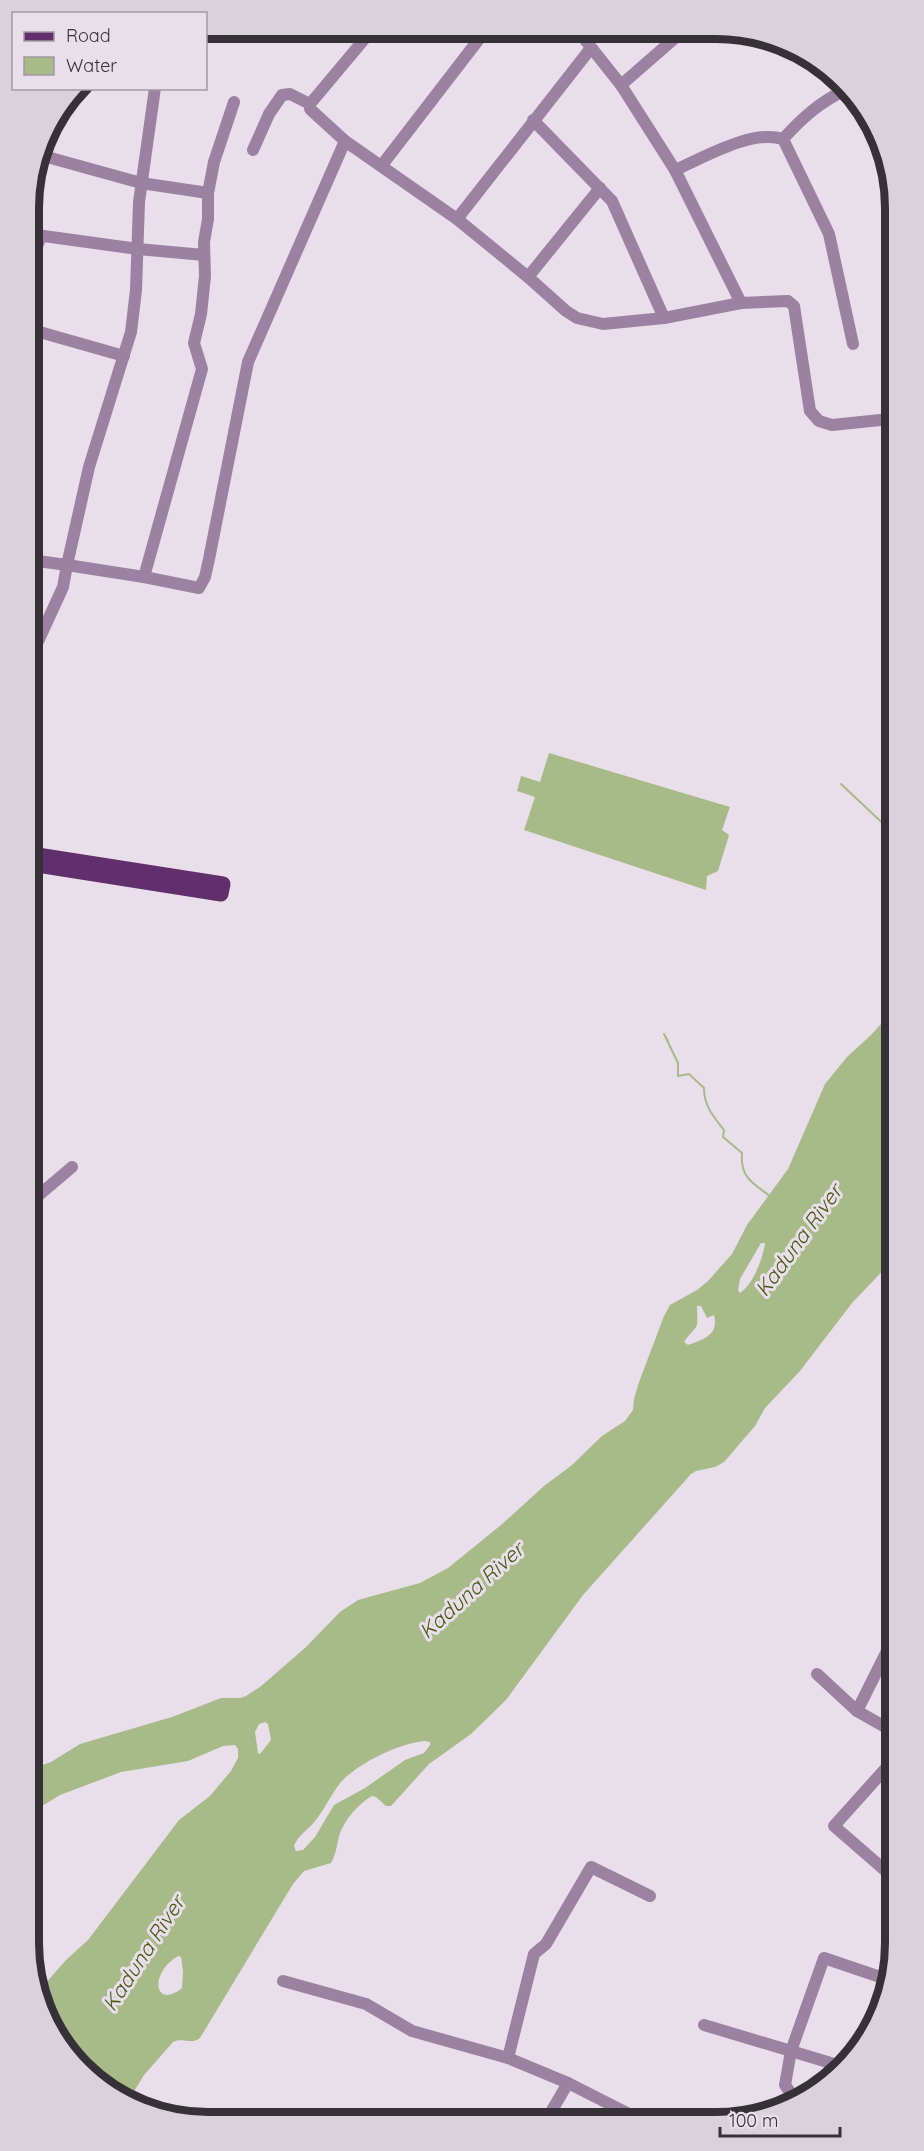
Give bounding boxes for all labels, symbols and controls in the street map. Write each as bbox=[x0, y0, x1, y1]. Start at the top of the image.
legend bbox=[12, 12, 207, 90]
text: Road bbox=[66, 24, 111, 47]
text: Water bbox=[66, 54, 117, 77]
water label: Kaduna River bbox=[749, 1177, 849, 1301]
water label: Kaduna River bbox=[413, 1534, 531, 1644]
water label: Kaduna River bbox=[96, 1888, 191, 2015]
scale bar bbox=[720, 2100, 840, 2138]
text: 100 m bbox=[729, 2109, 778, 2132]

